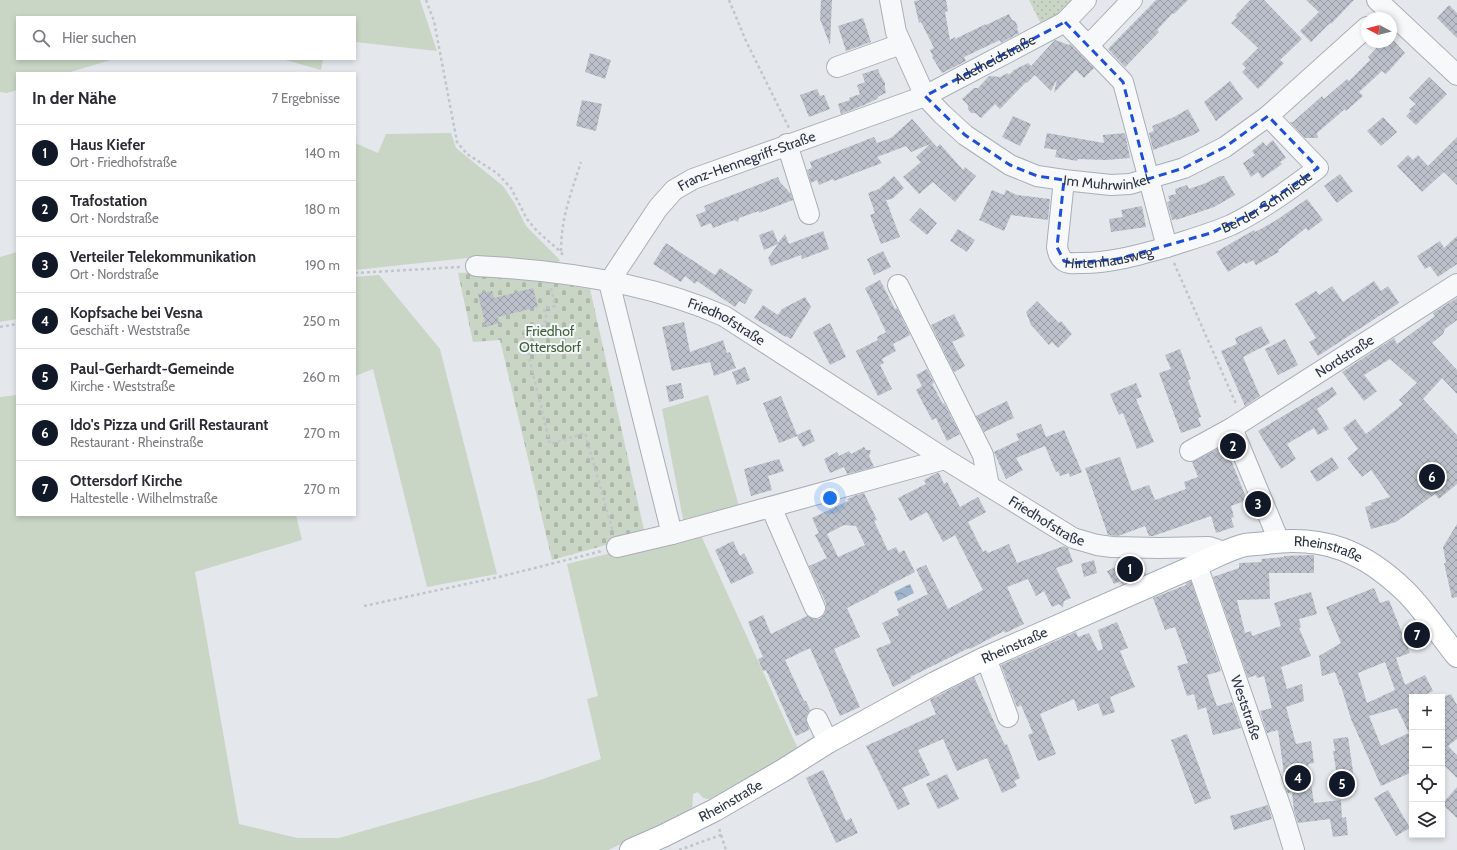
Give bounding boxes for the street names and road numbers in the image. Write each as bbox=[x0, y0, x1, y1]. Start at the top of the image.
street label: Adelheidstraße bbox=[951, 30, 1038, 88]
street label: Franz-Hennegriff-Straße bbox=[674, 127, 818, 195]
street label: Bei der Schmiede bbox=[1219, 167, 1316, 237]
street label: Im Muhrwinkel bbox=[1062, 170, 1152, 194]
street label: Hirtenhausweg bbox=[1064, 242, 1156, 272]
street label: Friedhofstraße bbox=[685, 293, 769, 349]
street label: Nordstraße bbox=[1312, 331, 1377, 381]
street label: Friedhofstraße bbox=[1005, 492, 1087, 550]
street label: Rheinstraße bbox=[1294, 532, 1366, 566]
street label: Rheinstraße bbox=[978, 623, 1050, 668]
street label: Weststraße bbox=[1227, 673, 1266, 742]
street label: Rheinstraße bbox=[695, 775, 766, 826]

